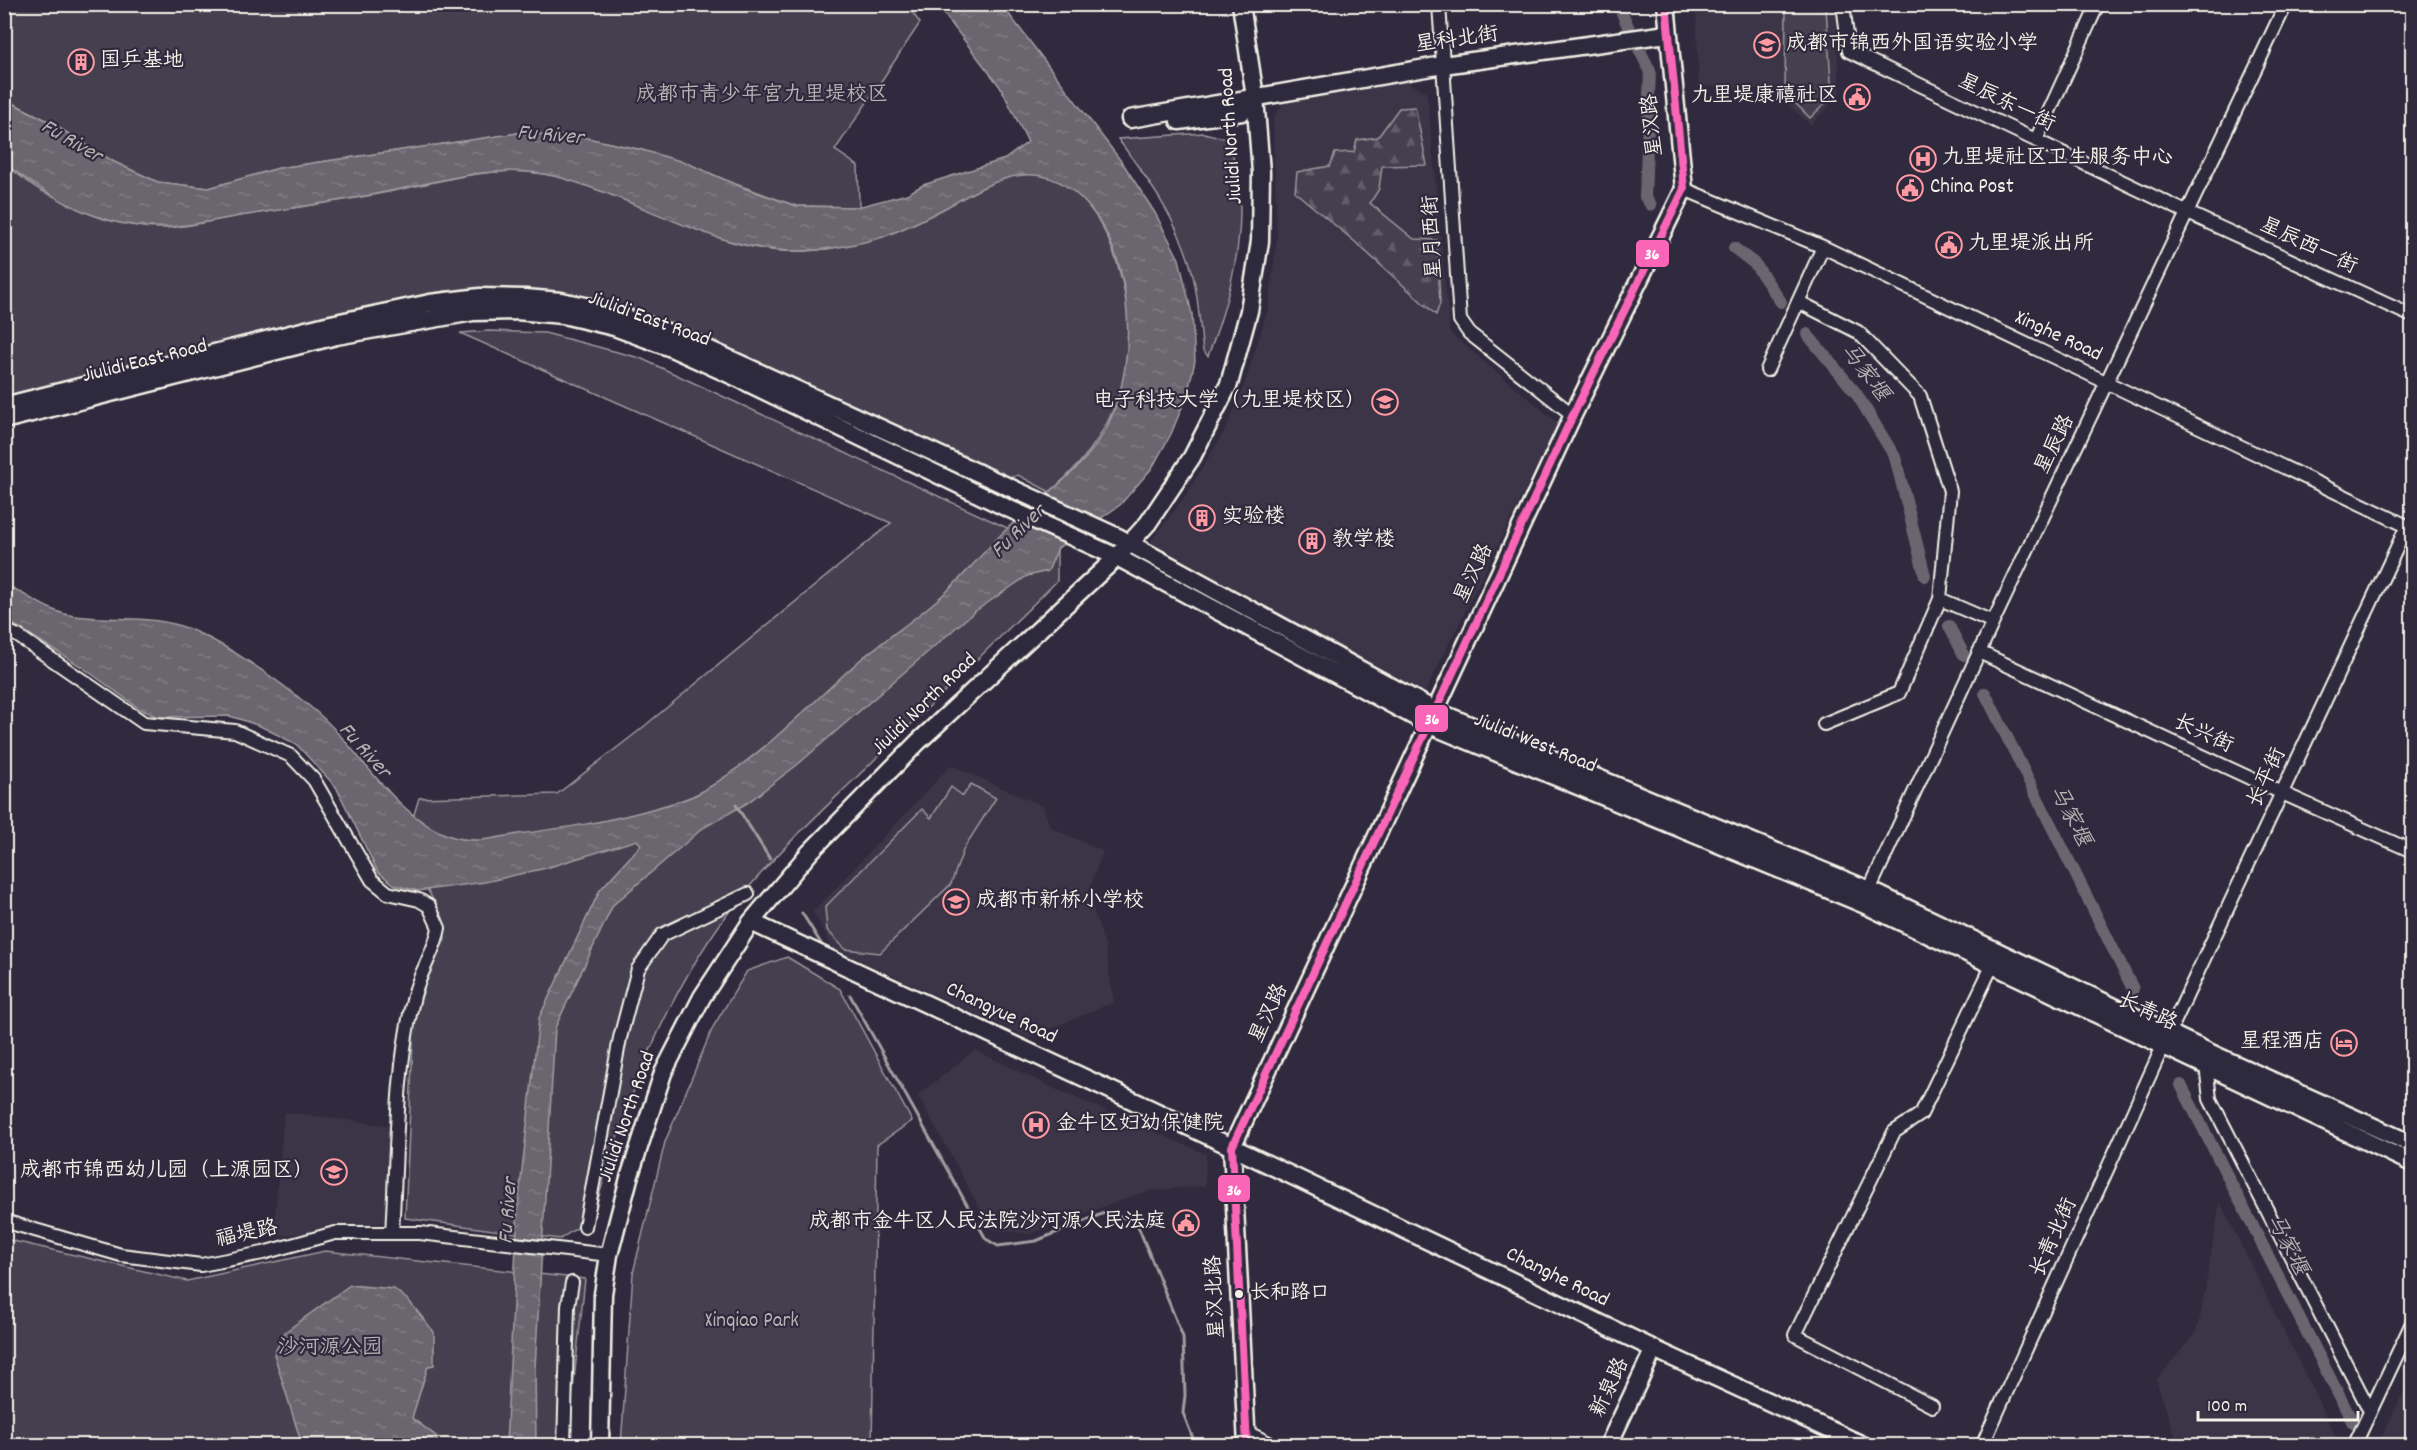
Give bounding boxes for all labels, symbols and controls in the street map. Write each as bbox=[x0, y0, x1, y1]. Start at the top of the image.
street label: 星科北街 bbox=[1413, 20, 1501, 62]
school or university icon: 成都市锦西外国语实验小学 bbox=[1752, 30, 1782, 60]
place label: 成都市锦西外国语实验小学 bbox=[1786, 30, 2038, 60]
building icon: 国乒基地 bbox=[66, 47, 96, 77]
place label: 国乒基地 bbox=[100, 47, 184, 77]
street label: Jiulidi North Road bbox=[1212, 67, 1252, 205]
street label: 星辰东一街 bbox=[1952, 68, 2060, 140]
park label: 成都市青少年宫九里堤校区 bbox=[636, 81, 888, 111]
place label: 九里堤康禧社区 bbox=[1691, 82, 1838, 112]
public building icon: 九里堤康禧社区 bbox=[1842, 82, 1872, 112]
street label: 星汉路 bbox=[1636, 92, 1672, 158]
water label: Fu River bbox=[35, 112, 110, 173]
water label: Fu River bbox=[516, 118, 587, 155]
hospital icon: 九里堤社区卫生服务中心 bbox=[1908, 144, 1938, 174]
place label: 九里堤社区卫生服务中心 bbox=[1942, 144, 2173, 174]
public building icon: China Post bbox=[1895, 173, 1925, 203]
place label: China Post bbox=[1930, 173, 2014, 203]
street label: 星月西街 bbox=[1417, 194, 1451, 280]
street label: 星辰西一街 bbox=[2254, 211, 2362, 283]
public building icon: 九里堤派出所 bbox=[1934, 230, 1964, 260]
place label: 九里堤派出所 bbox=[1968, 230, 2094, 260]
line badge: 36 bbox=[1635, 239, 1670, 268]
text: 36 bbox=[1645, 244, 1660, 267]
street label: Jiulidi East Road bbox=[584, 284, 714, 356]
street label: Xinghe Road bbox=[2009, 304, 2107, 370]
street label: Jiulidi East Road bbox=[79, 332, 211, 392]
water label: 马家堰 bbox=[1832, 337, 1898, 411]
place label: 电子科技大学（九里堤校区） bbox=[1093, 387, 1366, 417]
school or university icon: 电子科技大学（九里堤校区） bbox=[1370, 387, 1400, 417]
street label: 星辰路 bbox=[2029, 410, 2083, 480]
water label: Fu River bbox=[984, 496, 1056, 566]
building icon: 实验楼 bbox=[1187, 503, 1217, 533]
place label: 实验楼 bbox=[1222, 503, 1285, 533]
building icon: 教学楼 bbox=[1297, 526, 1327, 556]
place label: 教学楼 bbox=[1332, 526, 1395, 556]
street label: 星汉路 bbox=[1448, 539, 1502, 609]
street label: Jiulidi North Road bbox=[865, 647, 985, 763]
line badge: 36 bbox=[1414, 704, 1449, 733]
street label: Jiulidi West Road bbox=[1469, 706, 1601, 782]
street label: 长兴街 bbox=[2168, 708, 2238, 762]
text: 36 bbox=[1425, 709, 1440, 732]
water label: Fu River bbox=[330, 716, 400, 788]
street label: 长平街 bbox=[2241, 743, 2295, 813]
water label: 马家堰 bbox=[2040, 780, 2099, 855]
school or university icon: 成都市新桥小学校 bbox=[941, 887, 971, 917]
place label: 成都市新桥小学校 bbox=[976, 887, 1144, 917]
street label: Changyue Road bbox=[940, 975, 1062, 1053]
street label: 星汉路 bbox=[1243, 979, 1297, 1049]
street label: 长青路 bbox=[2112, 986, 2182, 1040]
place label: 星程酒店 bbox=[2240, 1028, 2324, 1058]
hotel icon: 星程酒店 bbox=[2329, 1028, 2359, 1058]
street label: Jiulidi North Road bbox=[592, 1047, 664, 1187]
hospital icon: 金牛区妇幼保健院 bbox=[1021, 1110, 1051, 1140]
place label: 金牛区妇幼保健院 bbox=[1056, 1110, 1224, 1140]
place label: 成都市锦西幼儿园（上源园区） bbox=[20, 1157, 314, 1187]
school or university icon: 成都市锦西幼儿园（上源园区） bbox=[319, 1157, 349, 1187]
water label: Fu River bbox=[491, 1174, 527, 1245]
line badge: 36 bbox=[1217, 1174, 1251, 1203]
text: 36 bbox=[1227, 1180, 1242, 1203]
street label: 长青北街 bbox=[2024, 1194, 2086, 1282]
place label: 成都市金牛区人民法院沙河源人民法庭 bbox=[809, 1208, 1166, 1238]
public building icon: 成都市金牛区人民法院沙河源人民法庭 bbox=[1171, 1208, 1201, 1238]
water label: 马家堰 bbox=[2257, 1209, 2316, 1284]
street label: 福堤路 bbox=[213, 1214, 281, 1256]
street label: Changhe Road bbox=[1500, 1240, 1614, 1316]
street label: 星汉北路 bbox=[1200, 1254, 1234, 1340]
place label: 长和路口 bbox=[1250, 1280, 1330, 1308]
marker: 长和路口 bbox=[1233, 1288, 1245, 1300]
park label: Xinqiao Park bbox=[705, 1307, 799, 1337]
park label: 沙河源公园 bbox=[278, 1334, 383, 1364]
street label: 新泉路 bbox=[1584, 1353, 1638, 1423]
scale bar bbox=[2198, 1384, 2358, 1422]
text: 100 m bbox=[2207, 1395, 2247, 1420]

